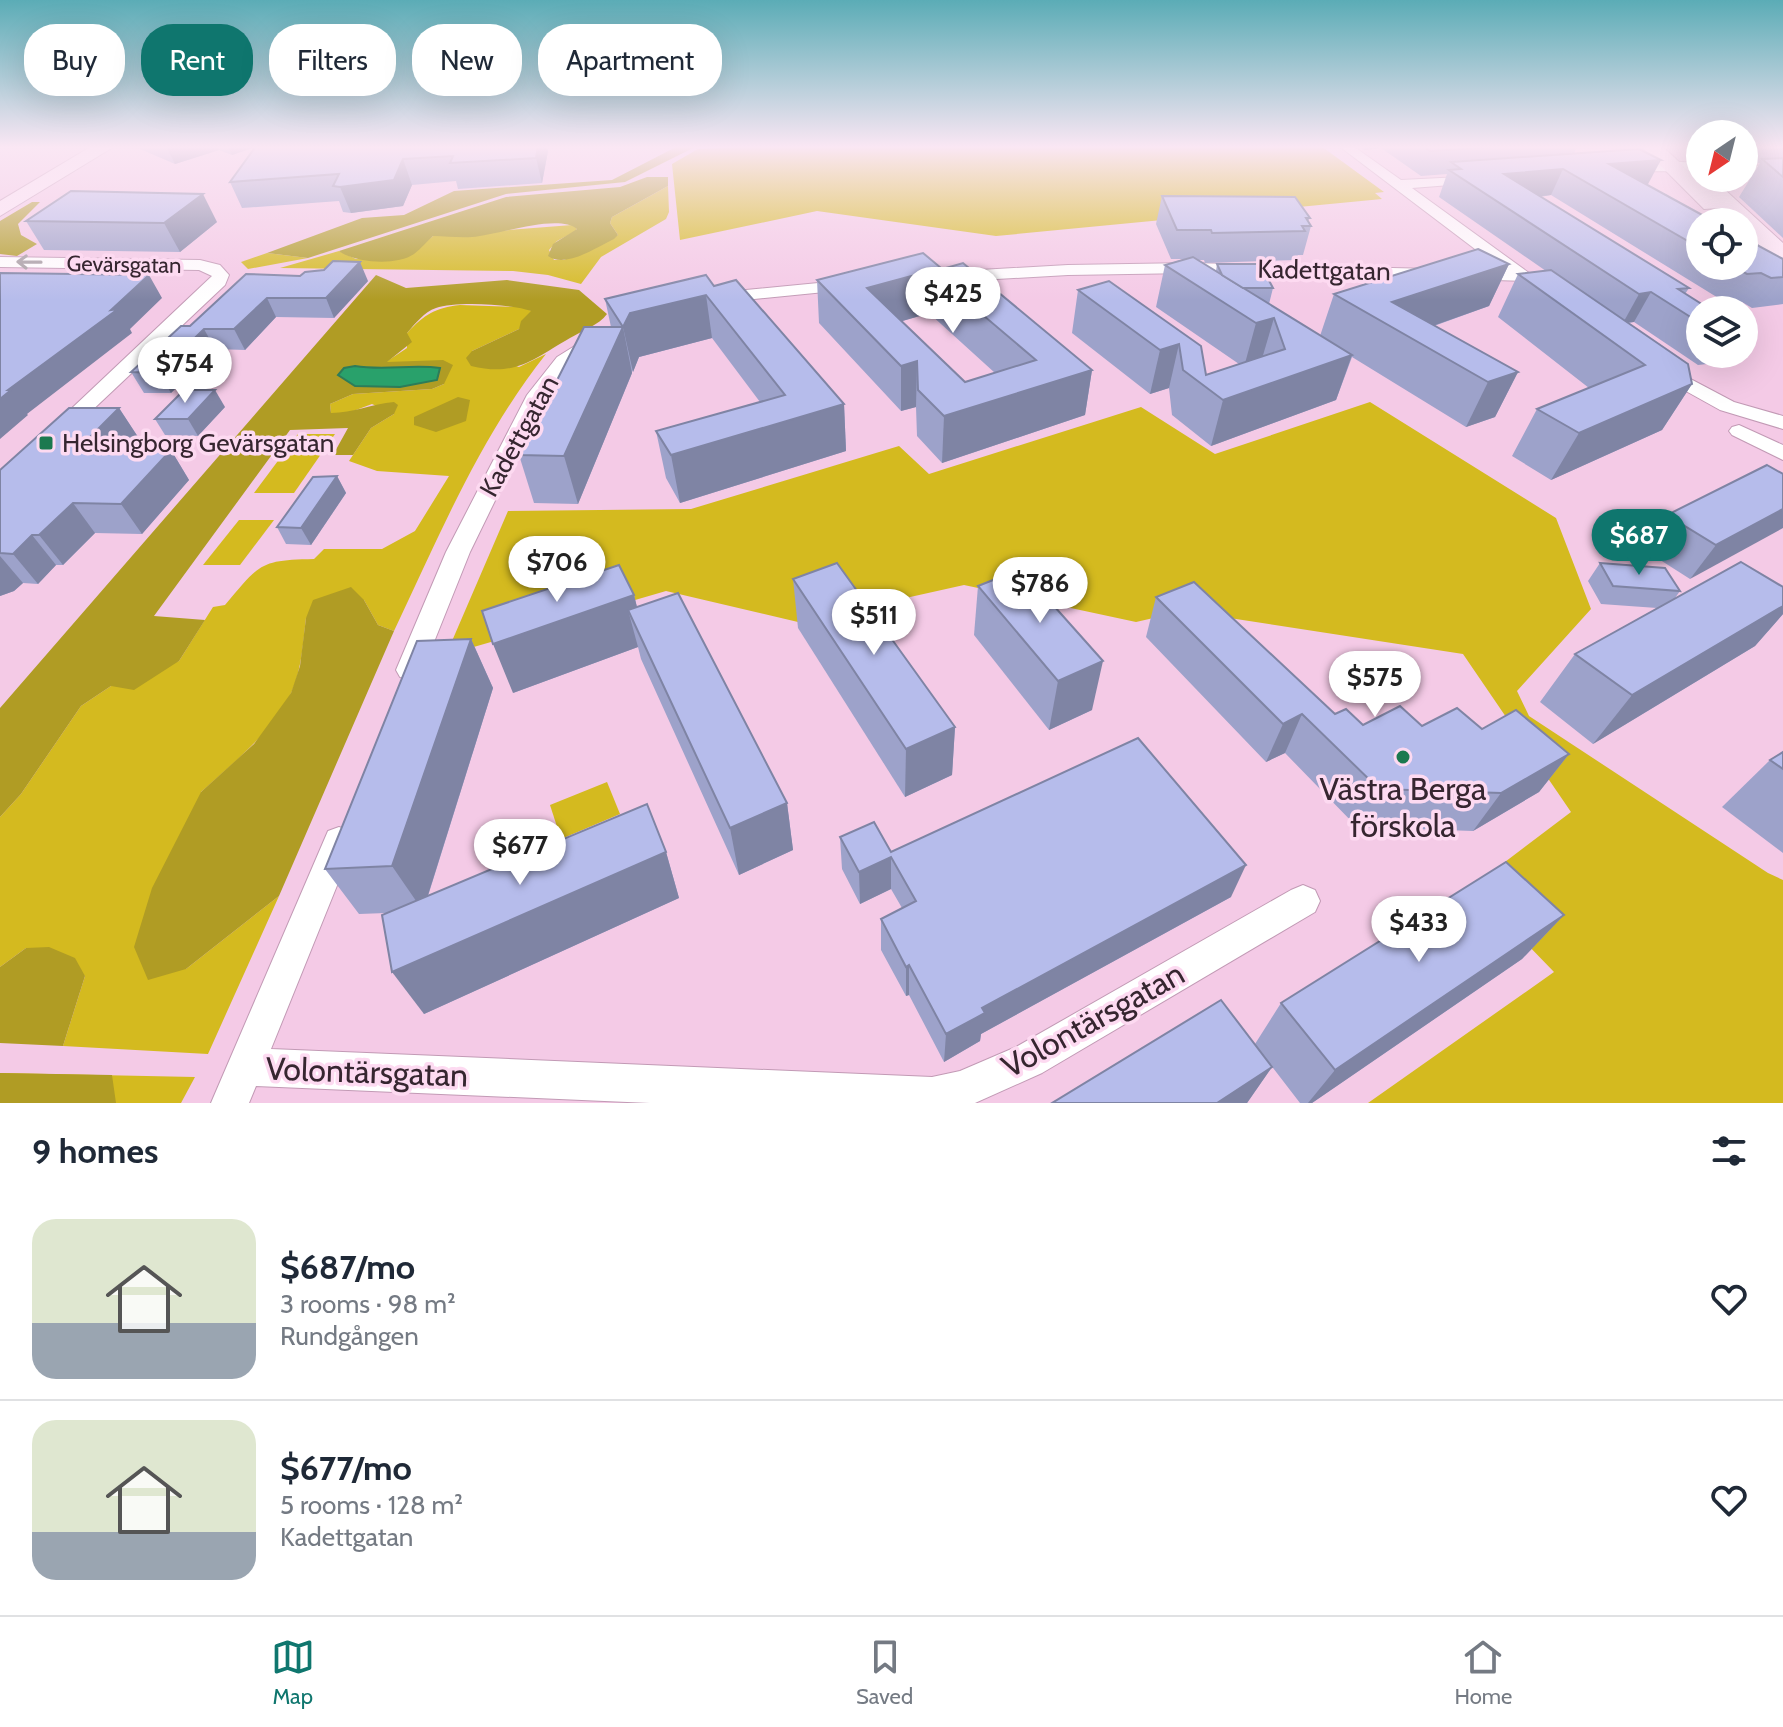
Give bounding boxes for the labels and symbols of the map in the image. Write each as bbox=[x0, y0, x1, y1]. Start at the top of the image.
north arrow bbox=[1686, 120, 1758, 192]
street label: Gevärsgatan bbox=[66, 250, 182, 279]
street label: Kadettgatan bbox=[1257, 253, 1391, 287]
one-way arrow bbox=[16, 254, 43, 270]
pin: $425 bbox=[906, 267, 1000, 335]
pin: $754 bbox=[138, 337, 232, 405]
street label: Kadettgatan bbox=[473, 370, 565, 502]
place label: Helsingborg Gevärsgatan bbox=[62, 427, 334, 459]
marker: Helsingborg Gevärsgatan bbox=[37, 434, 55, 452]
pin: $687 bbox=[1592, 509, 1686, 577]
pin: $706 bbox=[510, 536, 604, 604]
pin: $786 bbox=[993, 557, 1087, 625]
pin: $511 bbox=[827, 589, 921, 657]
pin: $575 bbox=[1328, 651, 1422, 719]
marker: Västra Berga förskola bbox=[1394, 748, 1412, 766]
place label: Västra Berga förskola bbox=[1320, 769, 1487, 845]
pin: $677 bbox=[473, 819, 567, 887]
pin: $433 bbox=[1372, 896, 1466, 964]
street label: Volontärsgatan bbox=[995, 953, 1191, 1086]
street label: Volontärsgatan bbox=[265, 1048, 469, 1095]

